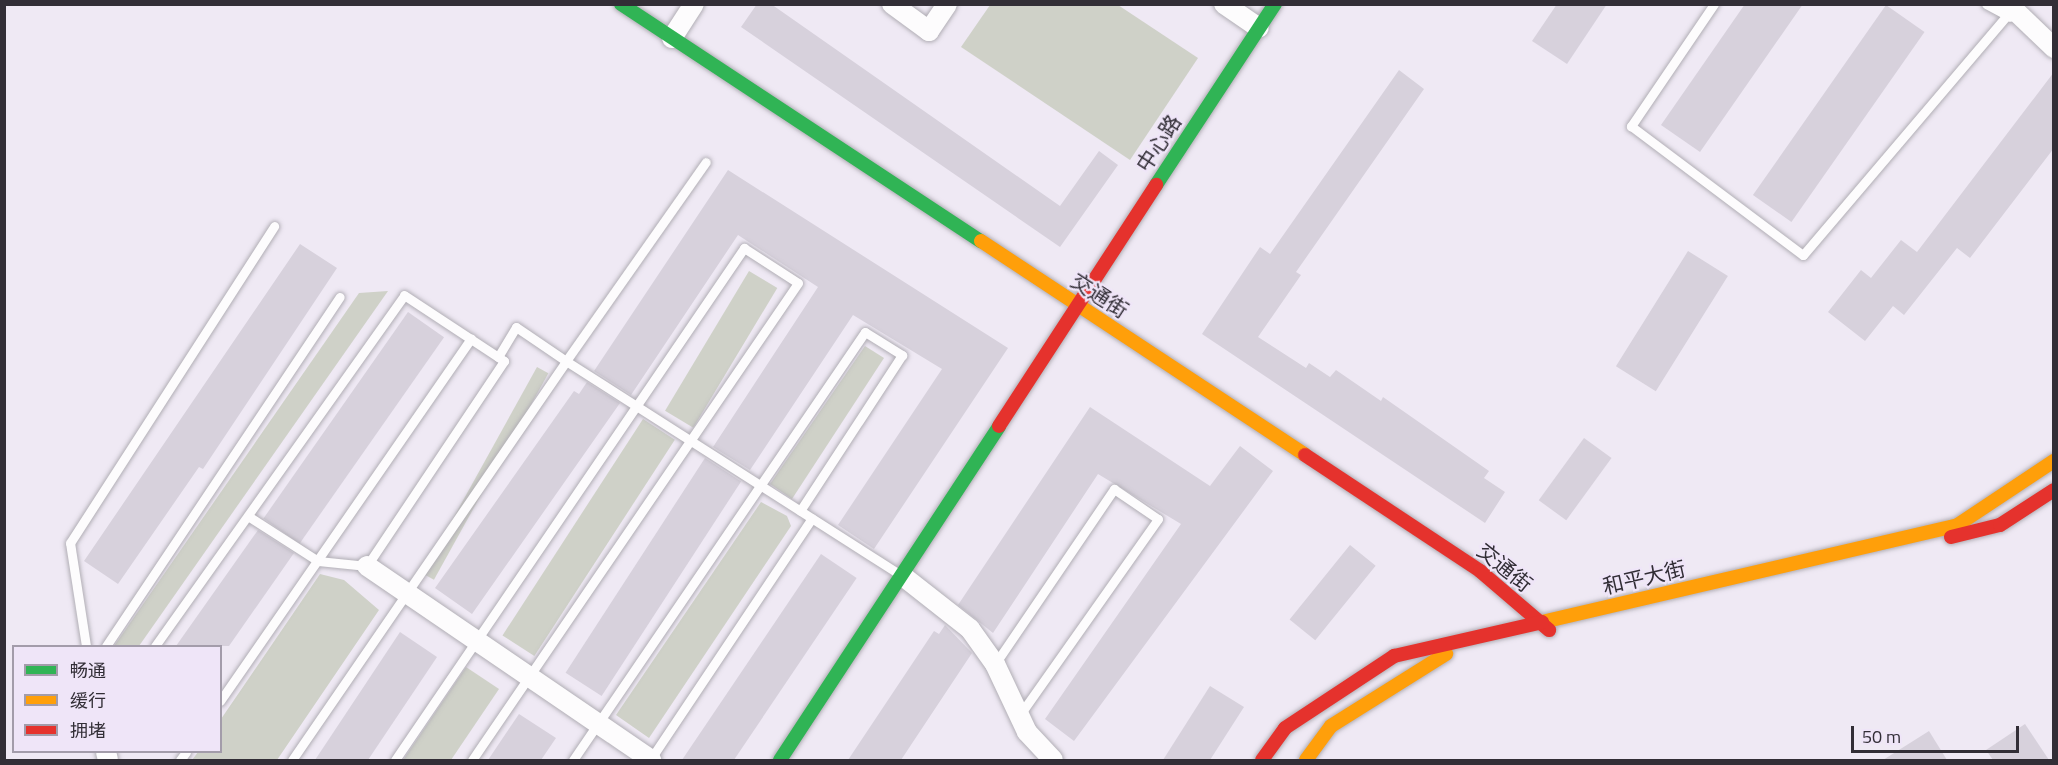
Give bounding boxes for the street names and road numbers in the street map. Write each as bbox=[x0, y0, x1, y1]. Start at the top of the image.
street label: 中心路 bbox=[1130, 110, 1186, 176]
street label: 交通街 bbox=[1067, 267, 1133, 323]
street label: 交通街 bbox=[1473, 537, 1537, 597]
street label: 和平大街 bbox=[1600, 555, 1688, 599]

